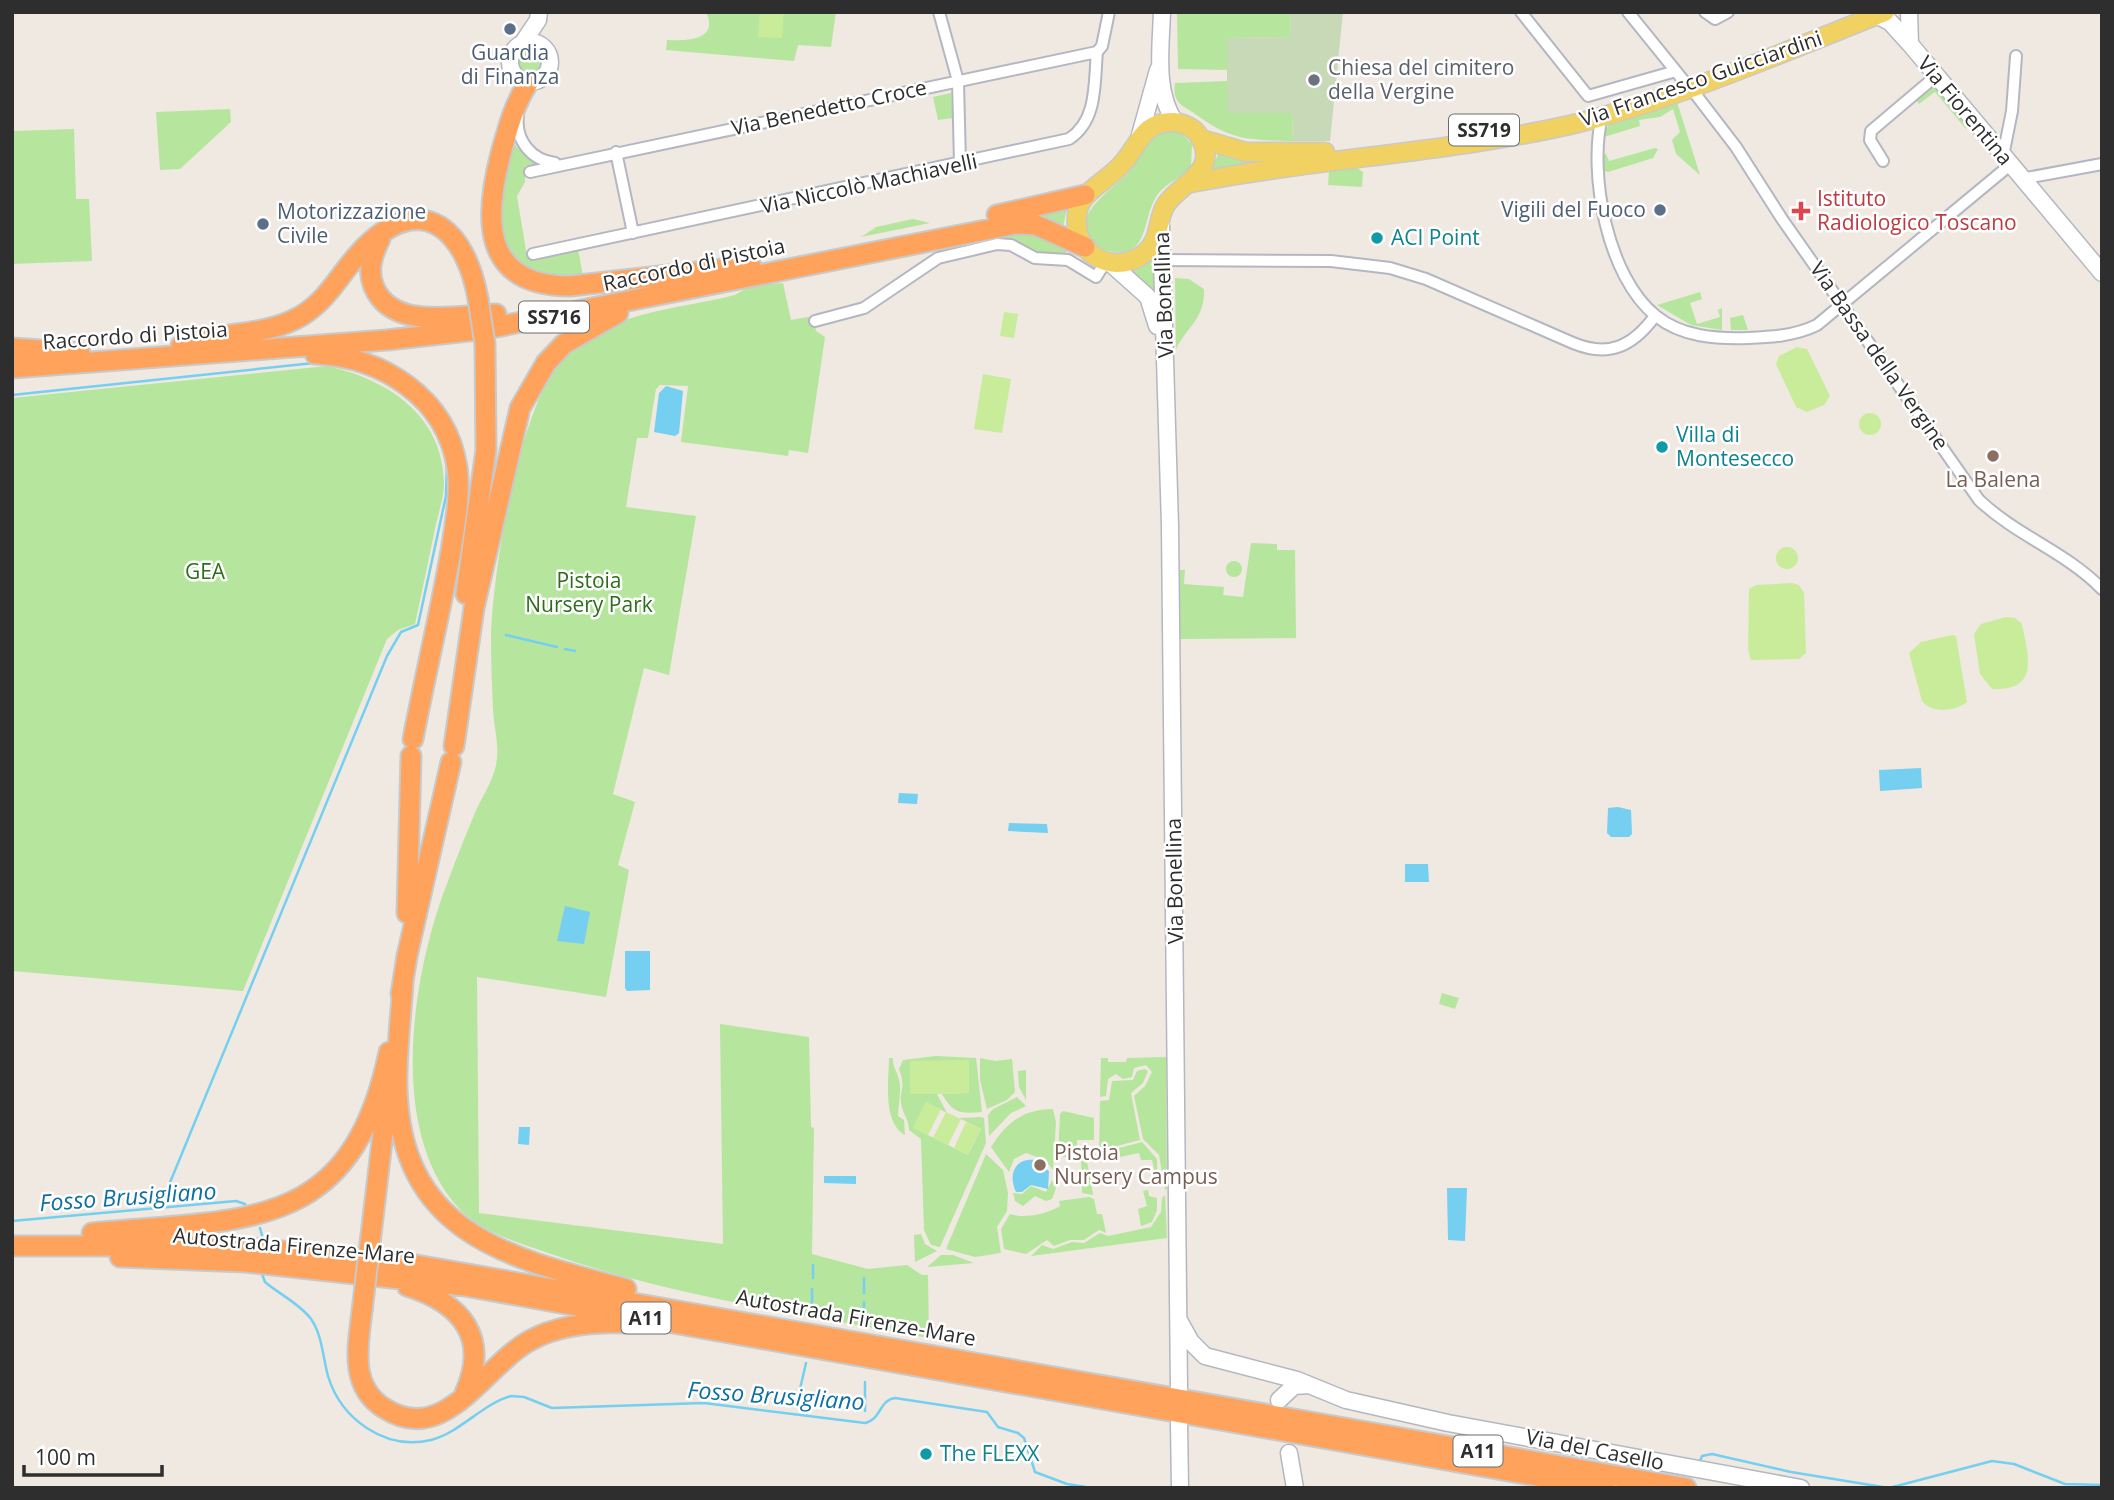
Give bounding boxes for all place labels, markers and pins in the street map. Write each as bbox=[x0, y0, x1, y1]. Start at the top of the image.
marker: Guardia di Finanza bbox=[502, 21, 518, 37]
place label: Guardia di Finanza bbox=[461, 38, 559, 90]
place label: Chiesa del cimitero della Vergine bbox=[1328, 53, 1514, 105]
marker: Chiesa del cimitero della Vergine bbox=[1306, 72, 1322, 88]
place label: Istituto Radiologico Toscano bbox=[1817, 184, 2017, 236]
place label: Vigili del Fuoco bbox=[1501, 195, 1646, 223]
place label: Motorizzazione Civile bbox=[277, 197, 426, 249]
marker: Istituto Radiologico Toscano bbox=[1791, 201, 1811, 221]
marker: Vigili del Fuoco bbox=[1652, 202, 1668, 218]
marker: Motorizzazione Civile bbox=[255, 216, 271, 232]
place label: ACI Point bbox=[1391, 223, 1480, 251]
marker: ACI Point bbox=[1369, 230, 1385, 246]
place label: Villa di Montesecco bbox=[1676, 420, 1794, 472]
marker: Villa di Montesecco bbox=[1654, 439, 1670, 455]
marker: La Balena bbox=[1985, 448, 2001, 464]
place label: La Balena bbox=[1946, 465, 2040, 493]
place label: Pistoia Nursery Campus bbox=[1054, 1138, 1218, 1190]
marker: Pistoia Nursery Campus bbox=[1032, 1157, 1048, 1173]
place label: The FLEXX bbox=[940, 1439, 1040, 1467]
marker: The FLEXX bbox=[918, 1446, 934, 1462]

